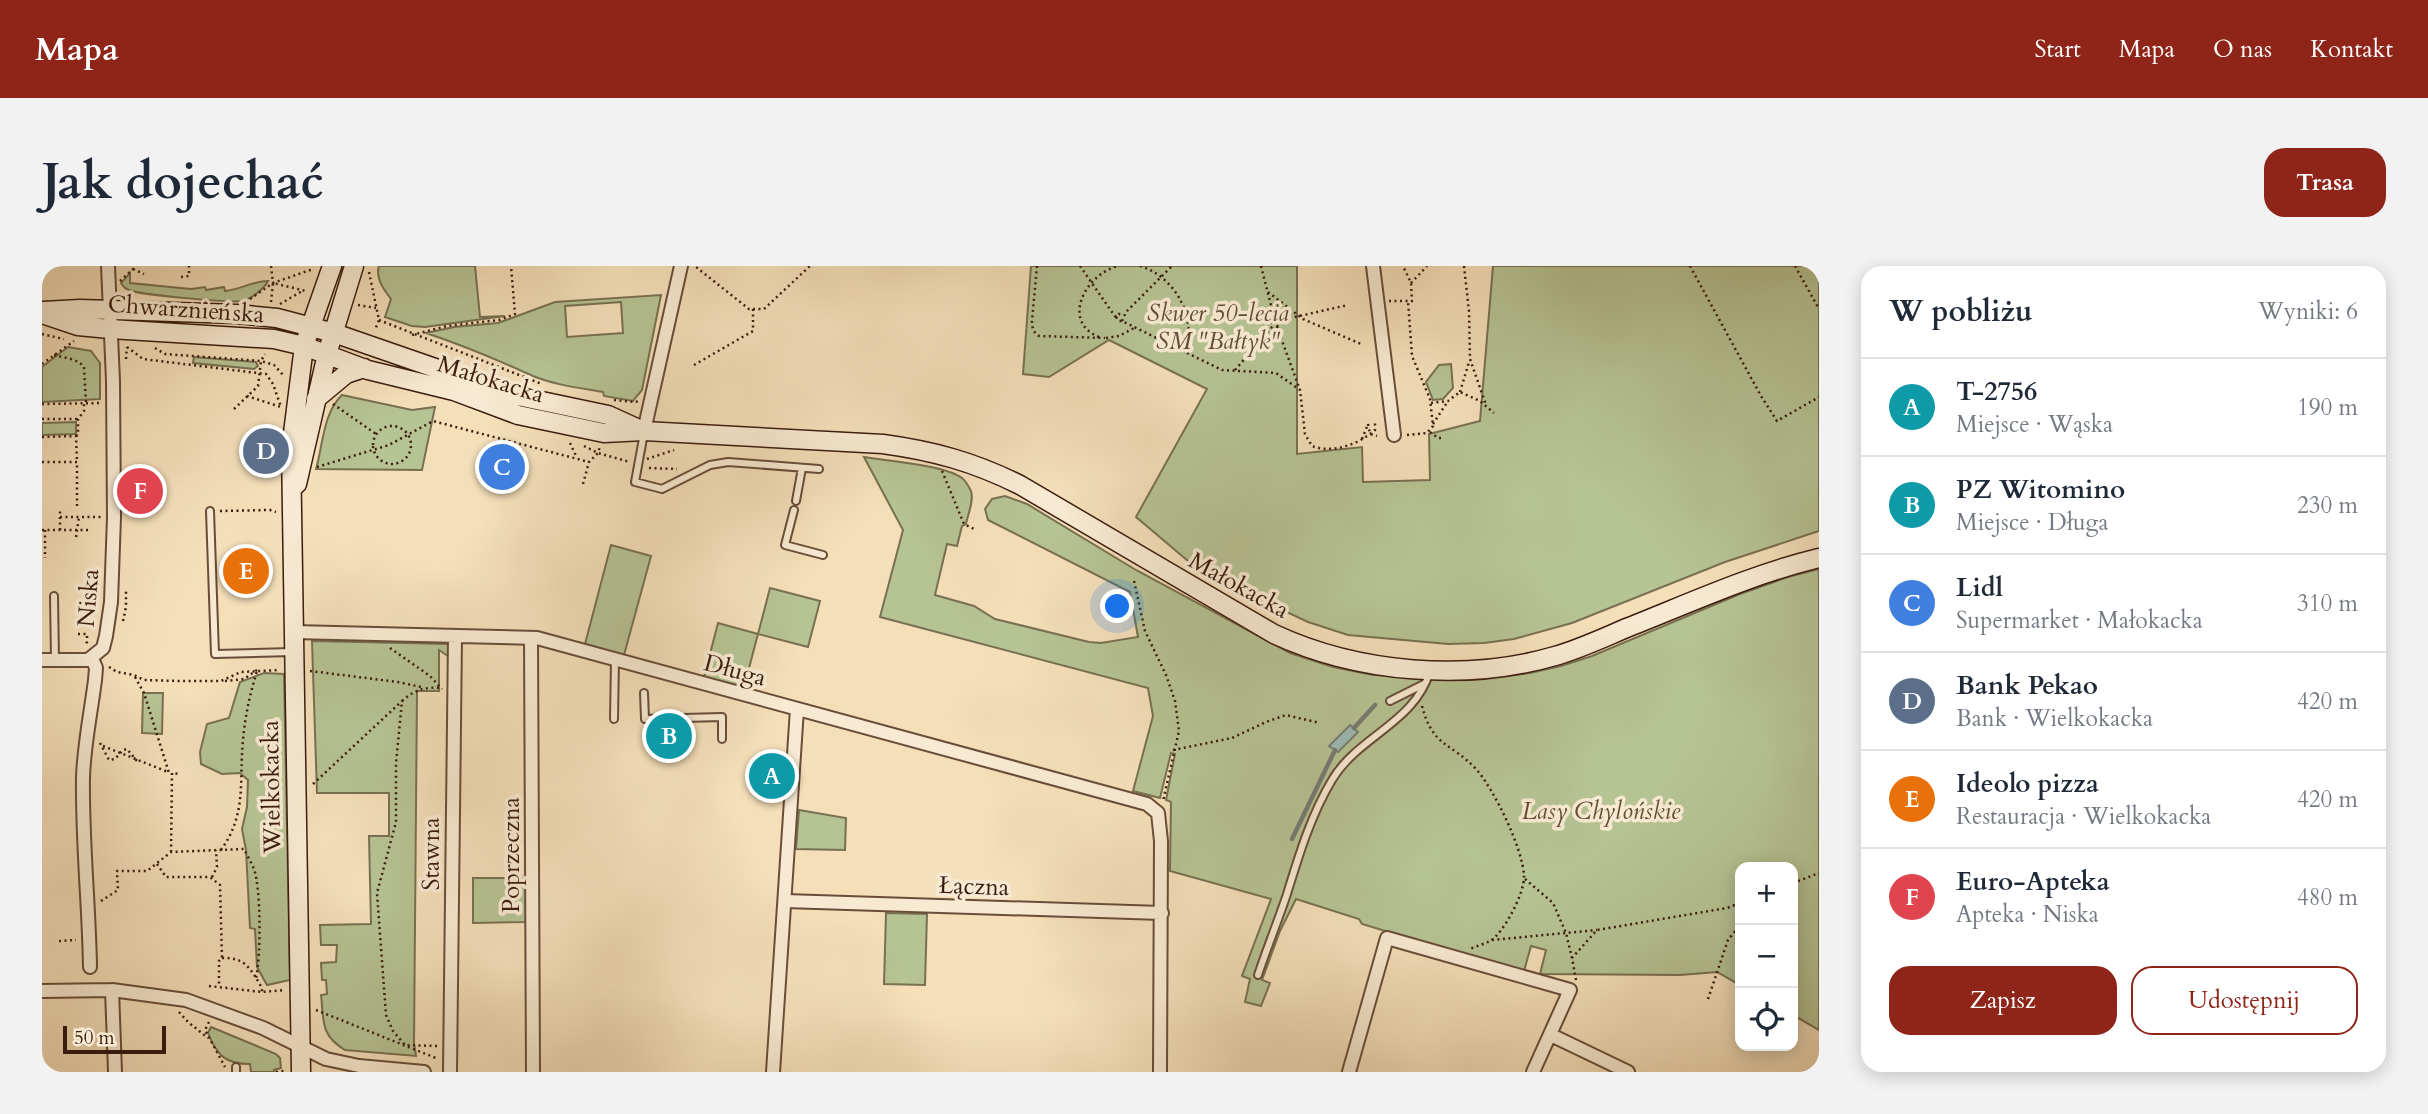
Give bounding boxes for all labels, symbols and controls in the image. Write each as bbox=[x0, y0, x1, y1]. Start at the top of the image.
text: Mapa bbox=[35, 27, 119, 72]
text: Start bbox=[2034, 33, 2081, 66]
text: Mapa bbox=[2119, 33, 2175, 66]
text: O nas bbox=[2213, 33, 2272, 66]
text: Kontakt bbox=[2310, 33, 2393, 66]
button: Trasa bbox=[2264, 148, 2386, 217]
text: Jak dojechać bbox=[42, 149, 324, 216]
street label: Chwarznieńska bbox=[107, 288, 266, 331]
text: W pobliżu bbox=[1889, 291, 2033, 332]
text: Wyniki: 6 bbox=[2258, 296, 2358, 327]
park label: Skwer 50-lecia SM "Bałtyk" bbox=[1147, 297, 1289, 358]
street label: Małokacka bbox=[433, 348, 549, 412]
text: T-2756 bbox=[1956, 374, 2037, 409]
text: A bbox=[1903, 392, 1921, 423]
text: 190 m bbox=[2297, 392, 2358, 423]
text: Miejsce · Wąska bbox=[1956, 409, 2113, 440]
pin: D bbox=[243, 425, 289, 477]
pin: C bbox=[479, 441, 525, 493]
pin: F bbox=[117, 465, 163, 517]
text: PZ Witomino bbox=[1956, 472, 2125, 507]
text: B bbox=[1904, 490, 1920, 521]
text: 230 m bbox=[2297, 490, 2358, 521]
text: Miejsce · Długa bbox=[1956, 507, 2108, 538]
street label: Małokacka bbox=[1183, 544, 1295, 627]
pin: E bbox=[223, 545, 269, 597]
street label: Niska bbox=[70, 567, 108, 629]
text: Lidl bbox=[1956, 570, 2003, 605]
text: C bbox=[1903, 588, 1921, 619]
text: 310 m bbox=[2297, 588, 2358, 619]
your location bbox=[1100, 589, 1134, 623]
text: Supermarket · Małokacka bbox=[1956, 605, 2203, 636]
street label: Długa bbox=[700, 646, 770, 695]
text: Bank Pekao bbox=[1956, 668, 2098, 703]
text: D bbox=[1902, 686, 1922, 717]
text: 420 m bbox=[2297, 686, 2358, 717]
text: Bank · Wielkokacka bbox=[1956, 703, 2153, 734]
pin: B bbox=[646, 710, 692, 762]
street label: Wielkokacka bbox=[254, 719, 289, 855]
pin: A bbox=[749, 750, 795, 802]
text: Ideolo pizza bbox=[1956, 766, 2099, 801]
text: E bbox=[1905, 784, 1919, 815]
text: 420 m bbox=[2297, 784, 2358, 815]
park label: Lasy Chylońskie bbox=[1522, 795, 1681, 828]
street label: Poprzeczna bbox=[495, 796, 528, 913]
text: Restauracja · Wielkokacka bbox=[1956, 801, 2211, 832]
street label: Stawna bbox=[415, 817, 448, 891]
map controls bbox=[1735, 862, 1798, 1051]
button: + bbox=[1735, 862, 1798, 925]
text: Euro-Apteka bbox=[1956, 864, 2110, 899]
street label: Łączna bbox=[938, 869, 1010, 904]
text: F bbox=[1905, 882, 1919, 913]
text: 480 m bbox=[2297, 882, 2358, 913]
text: Apteka · Niska bbox=[1956, 899, 2099, 930]
button: − bbox=[1735, 925, 1798, 988]
button: Zapisz bbox=[1889, 966, 2117, 1035]
button: Udostępnij bbox=[2131, 966, 2358, 1035]
button: locate bbox=[1735, 988, 1798, 1051]
scale bar bbox=[63, 1023, 166, 1055]
text: 50 m bbox=[74, 1025, 115, 1051]

